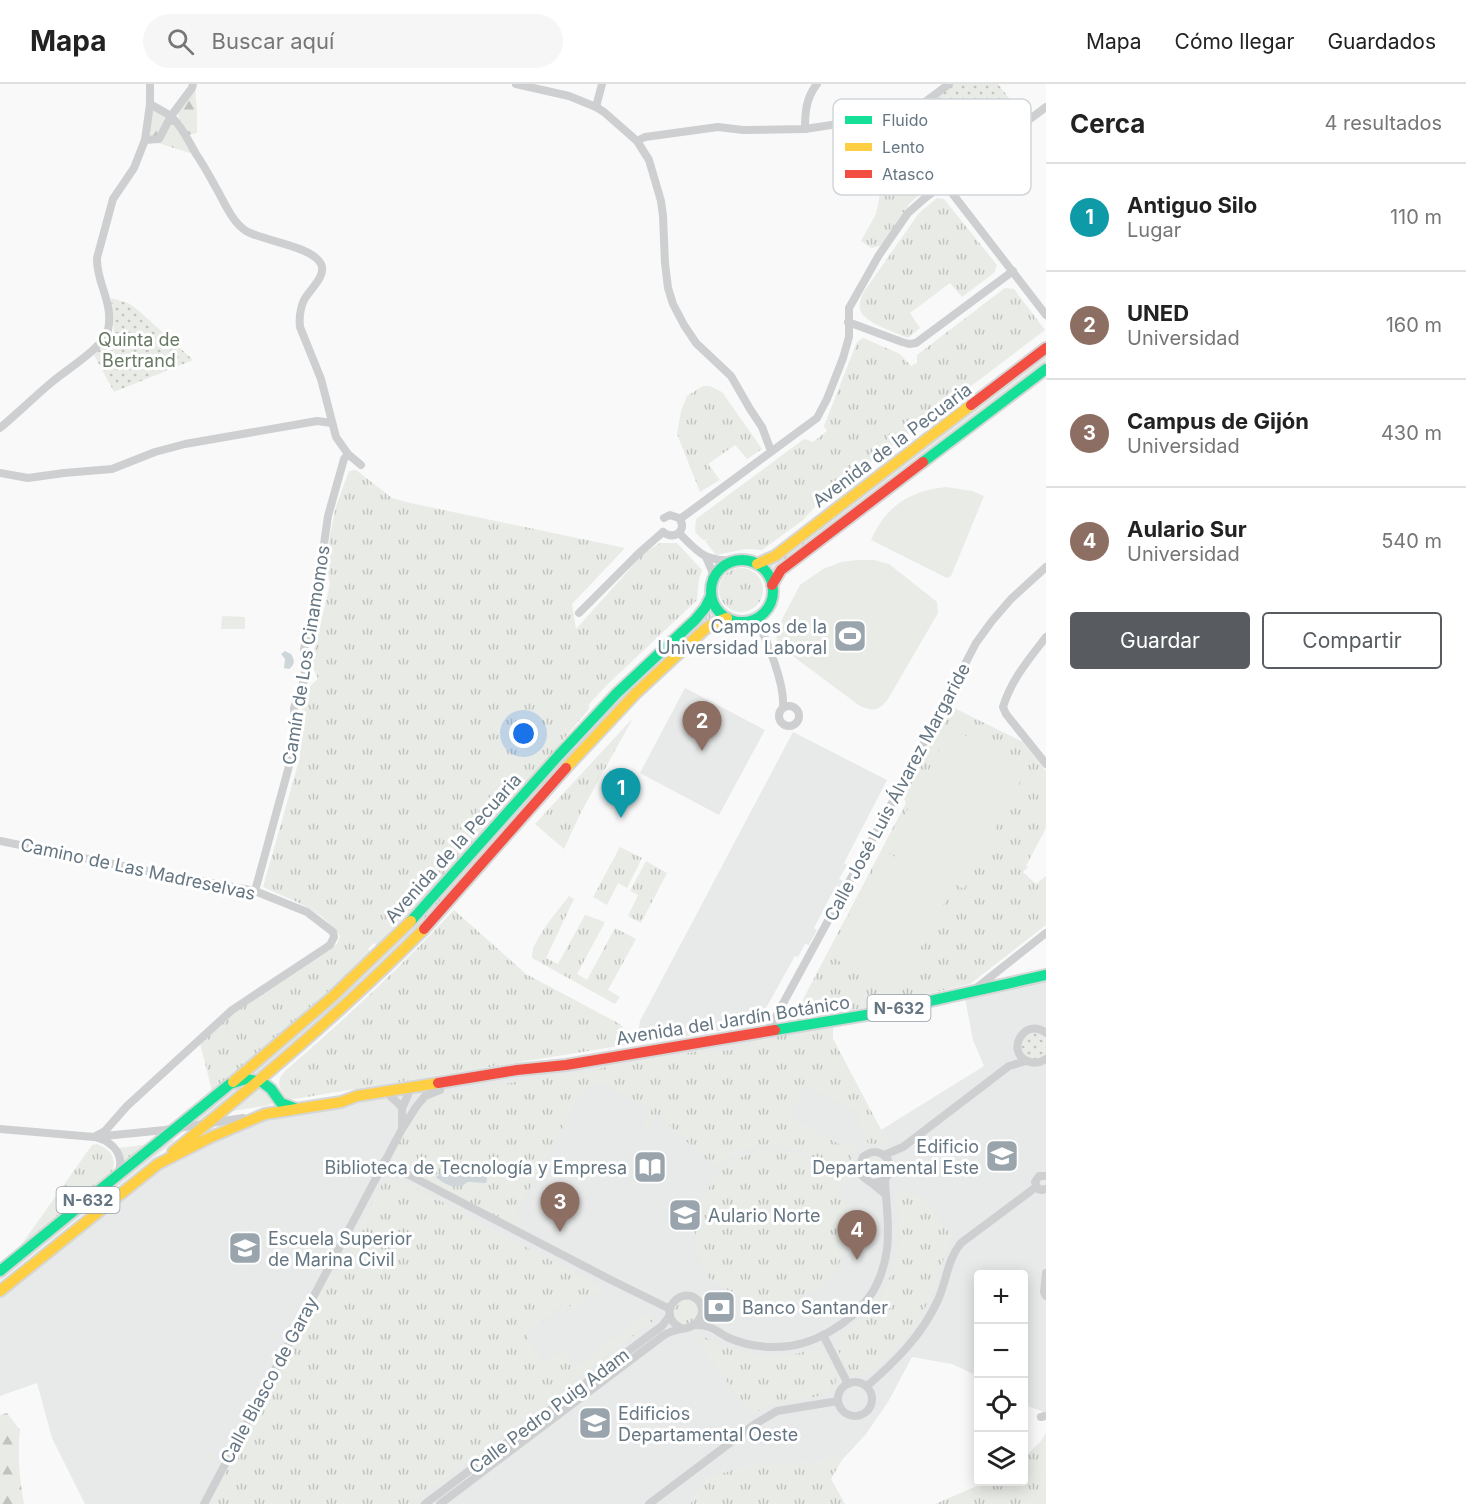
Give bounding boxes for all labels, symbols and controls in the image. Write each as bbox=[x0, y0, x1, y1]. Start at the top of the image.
search box bbox=[143, 14, 563, 68]
text: Mapa bbox=[30, 24, 107, 58]
icon: search bbox=[164, 25, 197, 58]
text: Buscar aquí bbox=[212, 28, 334, 54]
text: Mapa bbox=[1086, 29, 1142, 54]
text: Cómo llegar bbox=[1175, 29, 1294, 54]
text: Guardados bbox=[1327, 29, 1436, 54]
legend bbox=[833, 99, 1031, 195]
text: Cerca bbox=[1070, 108, 1145, 139]
text: Fluido bbox=[882, 110, 928, 130]
text: 4 resultados bbox=[1324, 111, 1442, 135]
text: Lento bbox=[882, 137, 925, 157]
text: Atasco bbox=[882, 164, 934, 184]
text: Antiguo Silo bbox=[1127, 192, 1257, 218]
text: 1 bbox=[1085, 205, 1094, 229]
text: 110 m bbox=[1390, 205, 1442, 229]
text: Lugar bbox=[1127, 218, 1181, 242]
text: UNED bbox=[1127, 300, 1189, 326]
text: 2 bbox=[1083, 313, 1096, 337]
text: 160 m bbox=[1386, 313, 1442, 337]
text: Universidad bbox=[1127, 326, 1240, 350]
park label: Quinta de Bertrand bbox=[98, 329, 180, 371]
street label: Avenida de la Pecuaria bbox=[809, 378, 975, 512]
text: Campus de Gijón bbox=[1127, 408, 1309, 434]
text: 3 bbox=[1083, 421, 1096, 445]
text: 430 m bbox=[1381, 421, 1442, 445]
text: Universidad bbox=[1127, 434, 1240, 458]
text: Aulario Sur bbox=[1127, 516, 1247, 542]
text: 4 bbox=[1083, 529, 1096, 553]
text: 540 m bbox=[1381, 529, 1442, 553]
text: Universidad bbox=[1127, 542, 1240, 566]
street label: Camín de Los Cinamomos bbox=[278, 544, 334, 766]
button: Guardar bbox=[1070, 612, 1250, 669]
button: Compartir bbox=[1262, 612, 1442, 669]
place label: Campos de la Universidad Laboral bbox=[657, 616, 827, 658]
sports icon: Campos de la Universidad Laboral bbox=[832, 618, 868, 654]
street label: Calle José Luis Álvarez Margaride bbox=[819, 659, 974, 925]
pin: 2 bbox=[682, 702, 722, 751]
your location bbox=[509, 719, 538, 748]
pin: 1 bbox=[602, 768, 640, 818]
street label: Avenida de la Pecuaria bbox=[381, 769, 525, 927]
street label: Camino de Las Madreselvas bbox=[19, 834, 257, 904]
street label: Avenida del Jardín Botánico bbox=[615, 991, 851, 1049]
road number: N-632 bbox=[868, 995, 930, 1021]
place label: Edificio Departamental Este bbox=[812, 1136, 979, 1178]
school or university icon: Edificio Departamental Este bbox=[984, 1138, 1020, 1174]
library icon: Biblioteca de Tecnología y Empresa bbox=[632, 1149, 668, 1185]
place label: Biblioteca de Tecnología y Empresa bbox=[324, 1157, 627, 1178]
pin: 3 bbox=[540, 1182, 580, 1232]
road number: N-632 bbox=[56, 1187, 119, 1213]
school or university icon: Aulario Norte bbox=[667, 1197, 703, 1233]
place label: Aulario Norte bbox=[708, 1205, 820, 1226]
pin: 4 bbox=[838, 1210, 876, 1260]
place label: Escuela Superior de Marina Civil bbox=[268, 1228, 412, 1270]
school or university icon: Escuela Superior de Marina Civil bbox=[227, 1230, 263, 1266]
map controls bbox=[974, 1270, 1028, 1486]
button: + bbox=[974, 1270, 1028, 1324]
bank icon: Banco Santander bbox=[701, 1289, 737, 1325]
street label: Calle Blasco de Garay bbox=[216, 1293, 322, 1467]
place label: Banco Santander bbox=[742, 1297, 888, 1318]
button: − bbox=[974, 1324, 1028, 1378]
street label: Calle Pedro Puig Adam bbox=[465, 1344, 633, 1478]
button: locate bbox=[974, 1378, 1028, 1432]
place label: Edificios Departamental Oeste bbox=[618, 1403, 798, 1445]
school or university icon: Edificios Departamental Oeste bbox=[577, 1405, 613, 1441]
button: layers bbox=[974, 1432, 1028, 1486]

